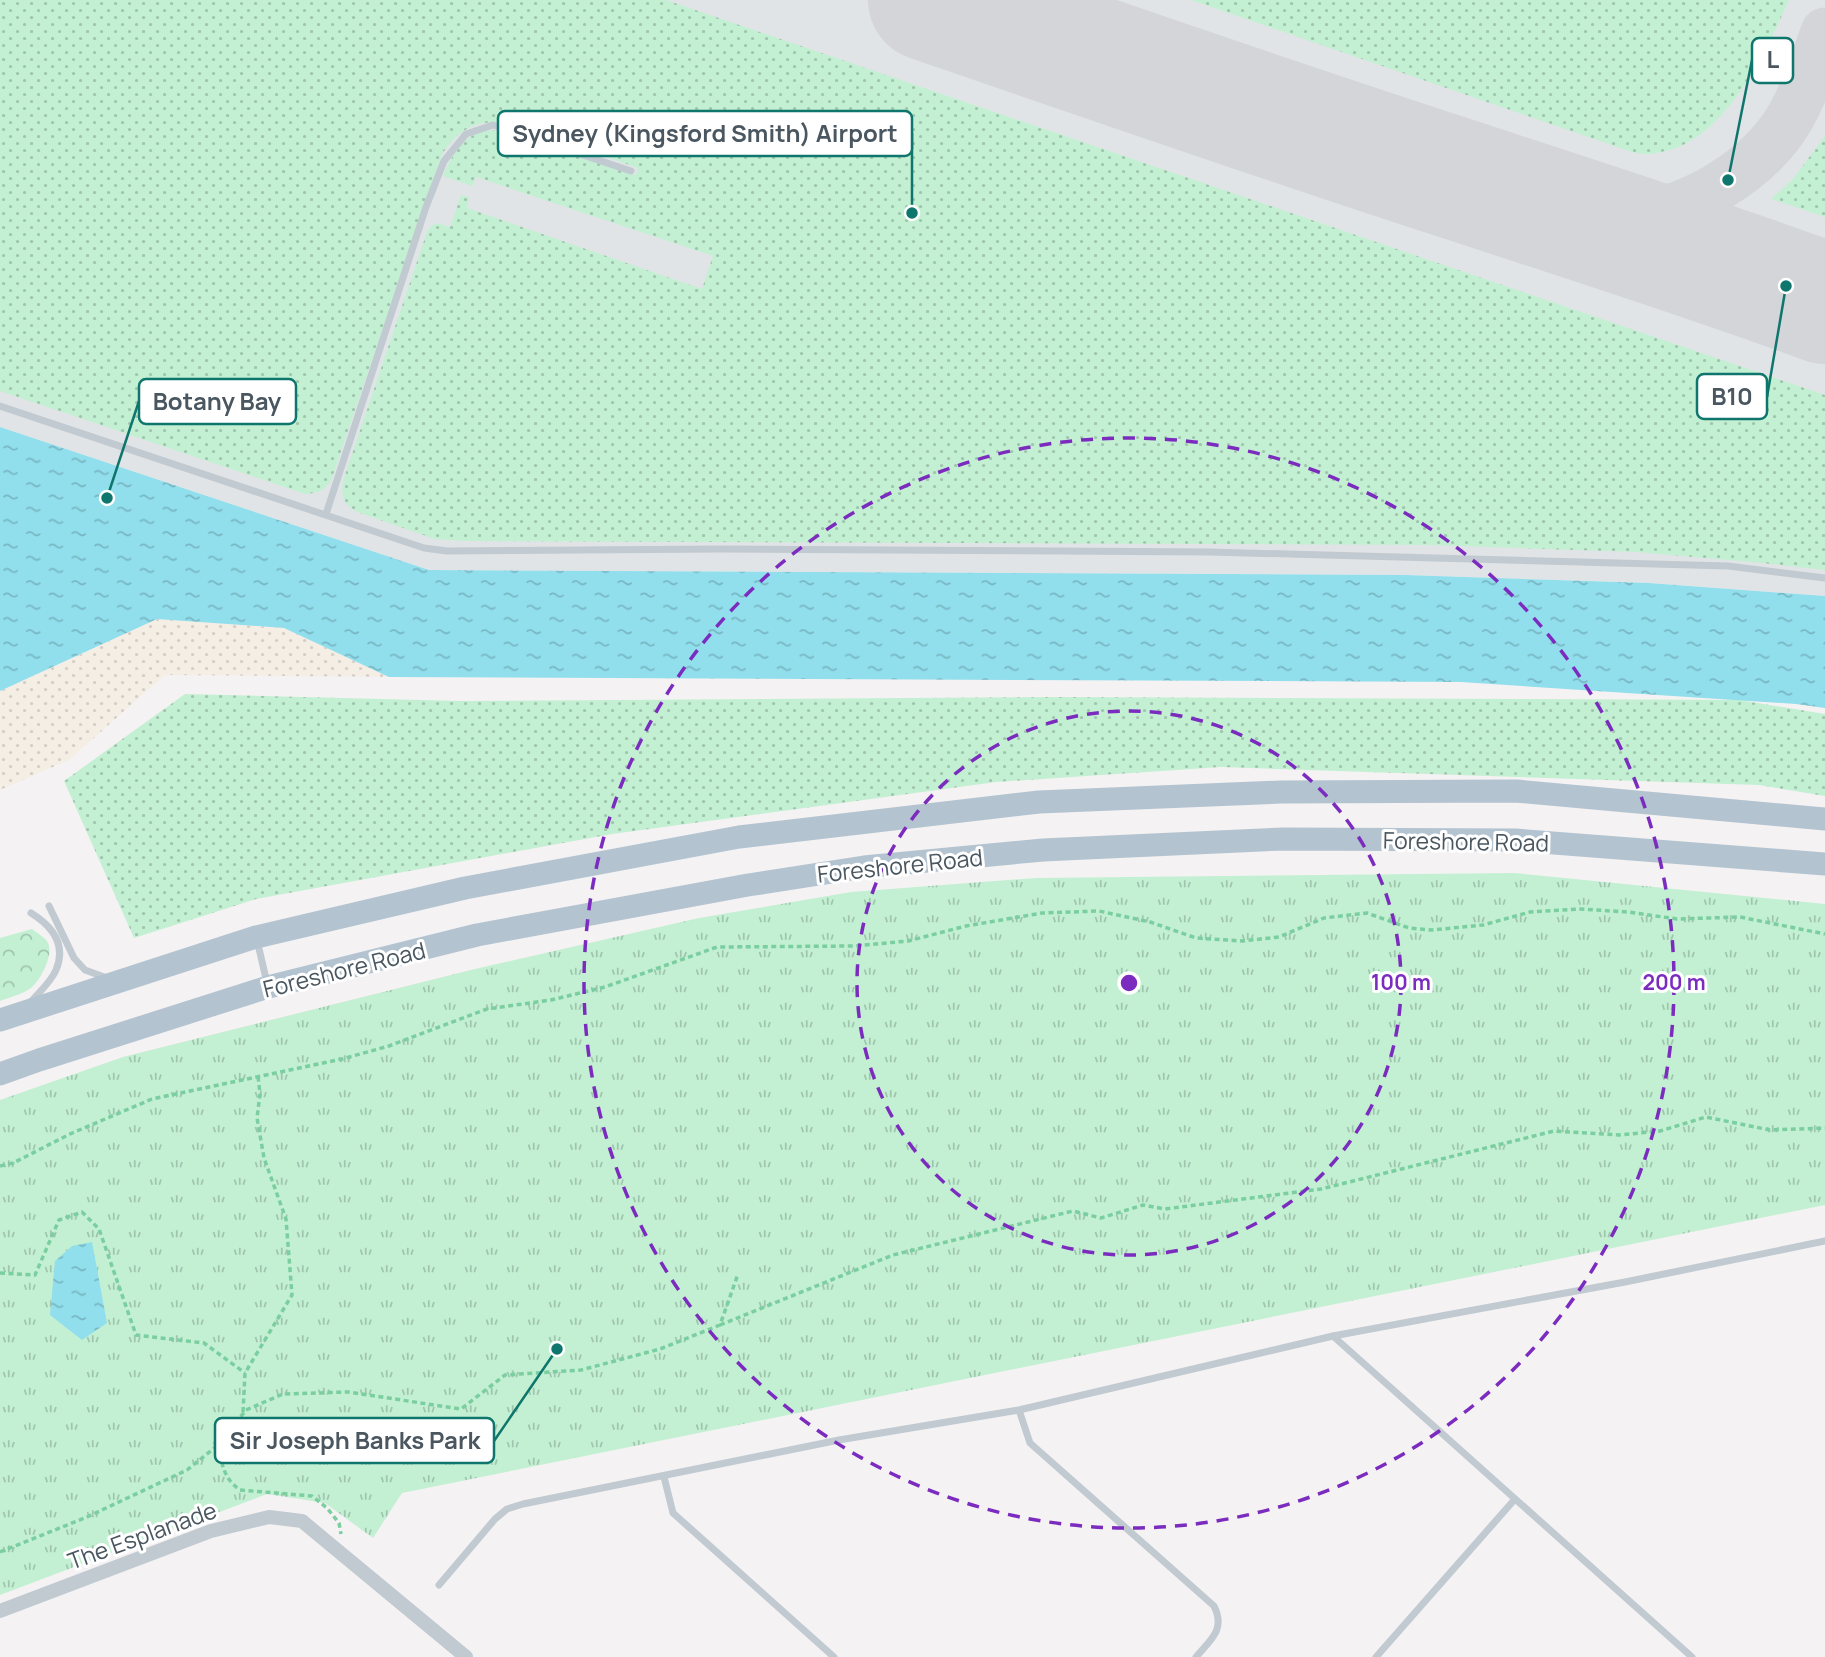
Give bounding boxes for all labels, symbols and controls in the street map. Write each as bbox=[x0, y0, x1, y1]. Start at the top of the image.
callout: L bbox=[1752, 38, 1793, 83]
text: L bbox=[1767, 42, 1780, 75]
callout: Sydney (Kingsford Smith) Airport bbox=[498, 111, 912, 156]
text: Sydney (Kingsford Smith) Airport bbox=[512, 116, 898, 149]
callout: B10 bbox=[1697, 374, 1767, 419]
callout: Botany Bay bbox=[139, 379, 296, 424]
text: B10 bbox=[1711, 379, 1753, 412]
text: Botany Bay bbox=[153, 384, 282, 417]
street label: Foreshore Road bbox=[1383, 824, 1549, 858]
street label: Foreshore Road bbox=[816, 840, 984, 890]
street label: Foreshore Road bbox=[259, 933, 429, 1005]
text: 100 m bbox=[1371, 968, 1431, 996]
text: 200 m bbox=[1642, 968, 1706, 996]
centre of rings bbox=[1117, 971, 1141, 995]
callout: Sir Joseph Banks Park bbox=[215, 1418, 494, 1463]
text: Sir Joseph Banks Park bbox=[230, 1423, 482, 1456]
street label: The Esplanade bbox=[63, 1493, 221, 1577]

